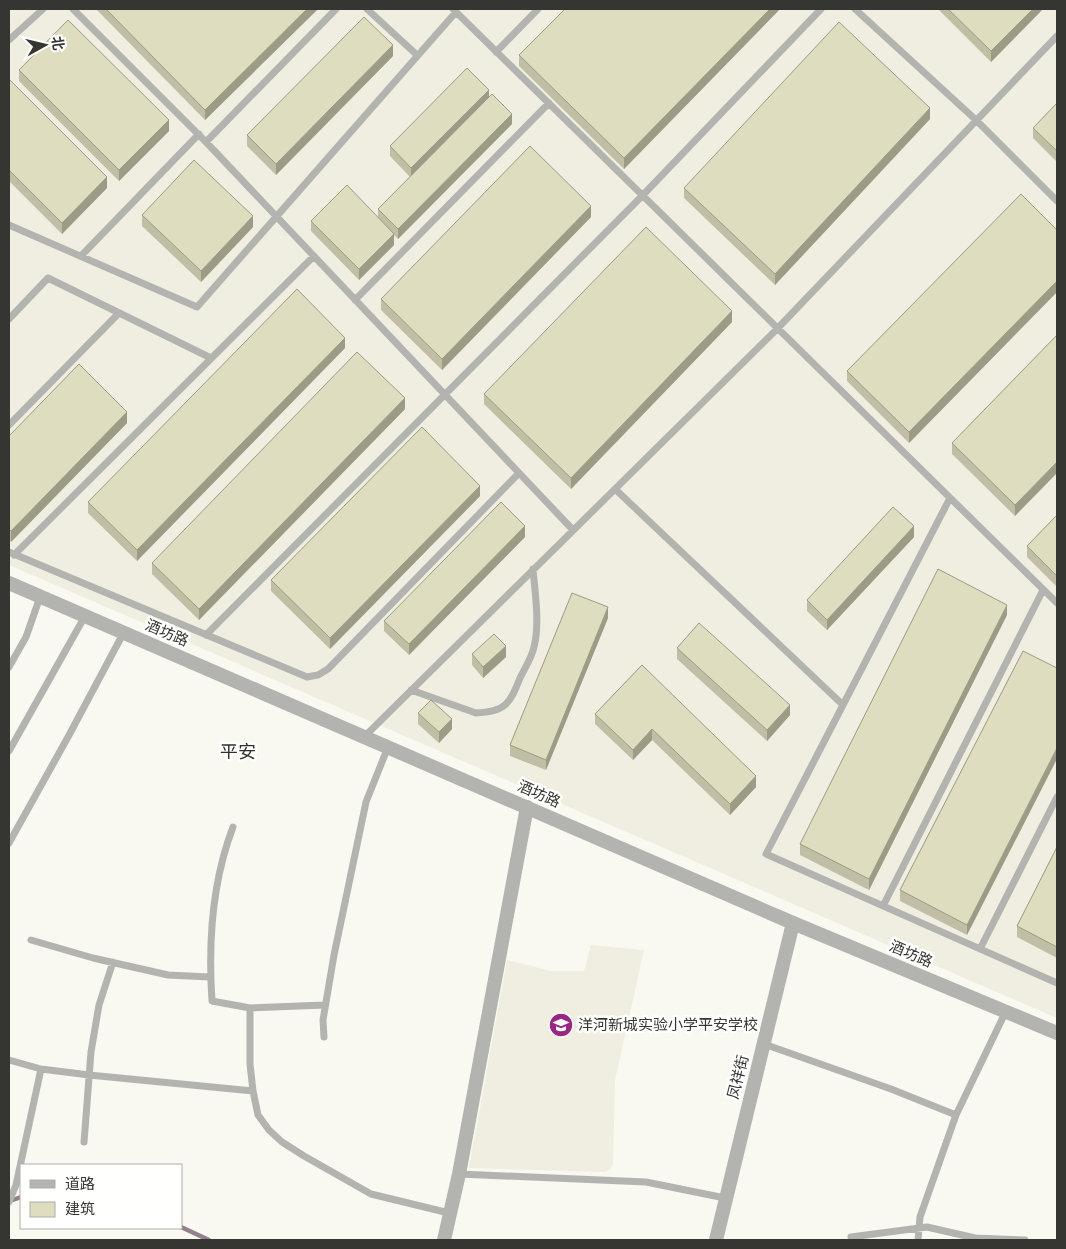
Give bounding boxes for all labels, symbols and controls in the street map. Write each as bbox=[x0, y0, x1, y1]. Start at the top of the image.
north arrow bbox=[20, 20, 70, 70]
text: 北 bbox=[49, 35, 67, 51]
street label: 酒坊路 bbox=[143, 616, 191, 650]
district label: 平安 bbox=[220, 741, 256, 762]
street label: 酒坊路 bbox=[515, 777, 563, 811]
street label: 酒坊路 bbox=[887, 937, 935, 971]
school or university icon: 洋河新城实验小学平安学校 bbox=[548, 1012, 574, 1038]
place label: 洋河新城实验小学平安学校 bbox=[578, 1016, 758, 1034]
street label: 凤祥街 bbox=[724, 1053, 752, 1101]
legend bbox=[20, 1164, 182, 1229]
text: 道路 bbox=[65, 1175, 95, 1193]
text: 建筑 bbox=[65, 1200, 95, 1218]

